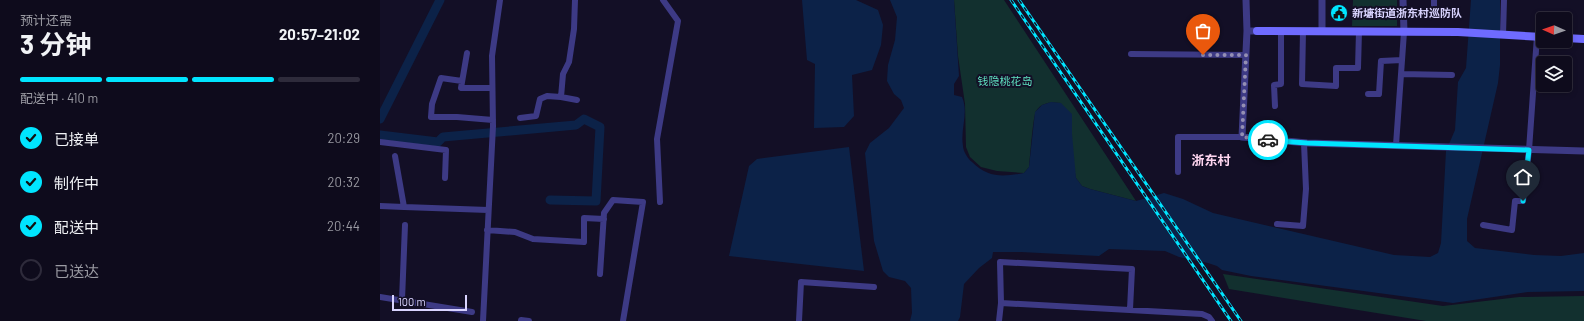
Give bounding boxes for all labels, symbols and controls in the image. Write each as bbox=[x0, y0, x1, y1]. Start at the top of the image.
public building icon: 新塘街道浙东村巡防队 bbox=[1329, 3, 1349, 23]
place label: 新塘街道浙东村巡防队 bbox=[1352, 6, 1462, 19]
text: 预计还需 bbox=[20, 12, 72, 28]
north arrow bbox=[1536, 12, 1572, 48]
map controls bbox=[1536, 12, 1572, 92]
pin bbox=[1186, 14, 1220, 55]
icon: bag bbox=[1192, 20, 1214, 42]
text: 20:57–21:02 bbox=[279, 25, 360, 43]
text: 3 分钟 bbox=[20, 28, 91, 59]
button: layers bbox=[1536, 56, 1572, 92]
park label: 钱隐桃花岛 bbox=[978, 74, 1033, 87]
text: 配送中 · 410 m bbox=[20, 90, 98, 106]
courier bbox=[1248, 120, 1288, 160]
icon: check bbox=[20, 127, 42, 149]
icon: car bbox=[1257, 129, 1279, 151]
text: 已接单 bbox=[54, 130, 99, 148]
text: 20:29 bbox=[328, 130, 360, 146]
district label: 浙东村 bbox=[1191, 152, 1231, 168]
pin bbox=[1506, 160, 1540, 201]
icon: home bbox=[1512, 166, 1534, 188]
icon: check bbox=[20, 171, 42, 193]
text: 制作中 bbox=[54, 174, 99, 192]
text: 20:32 bbox=[328, 174, 360, 190]
icon: check bbox=[20, 215, 42, 237]
text: 配送中 bbox=[54, 218, 99, 236]
text: 20:44 bbox=[327, 218, 360, 234]
text: 已送达 bbox=[54, 262, 99, 280]
scale bar bbox=[392, 293, 467, 312]
text: 100 m bbox=[398, 295, 426, 308]

